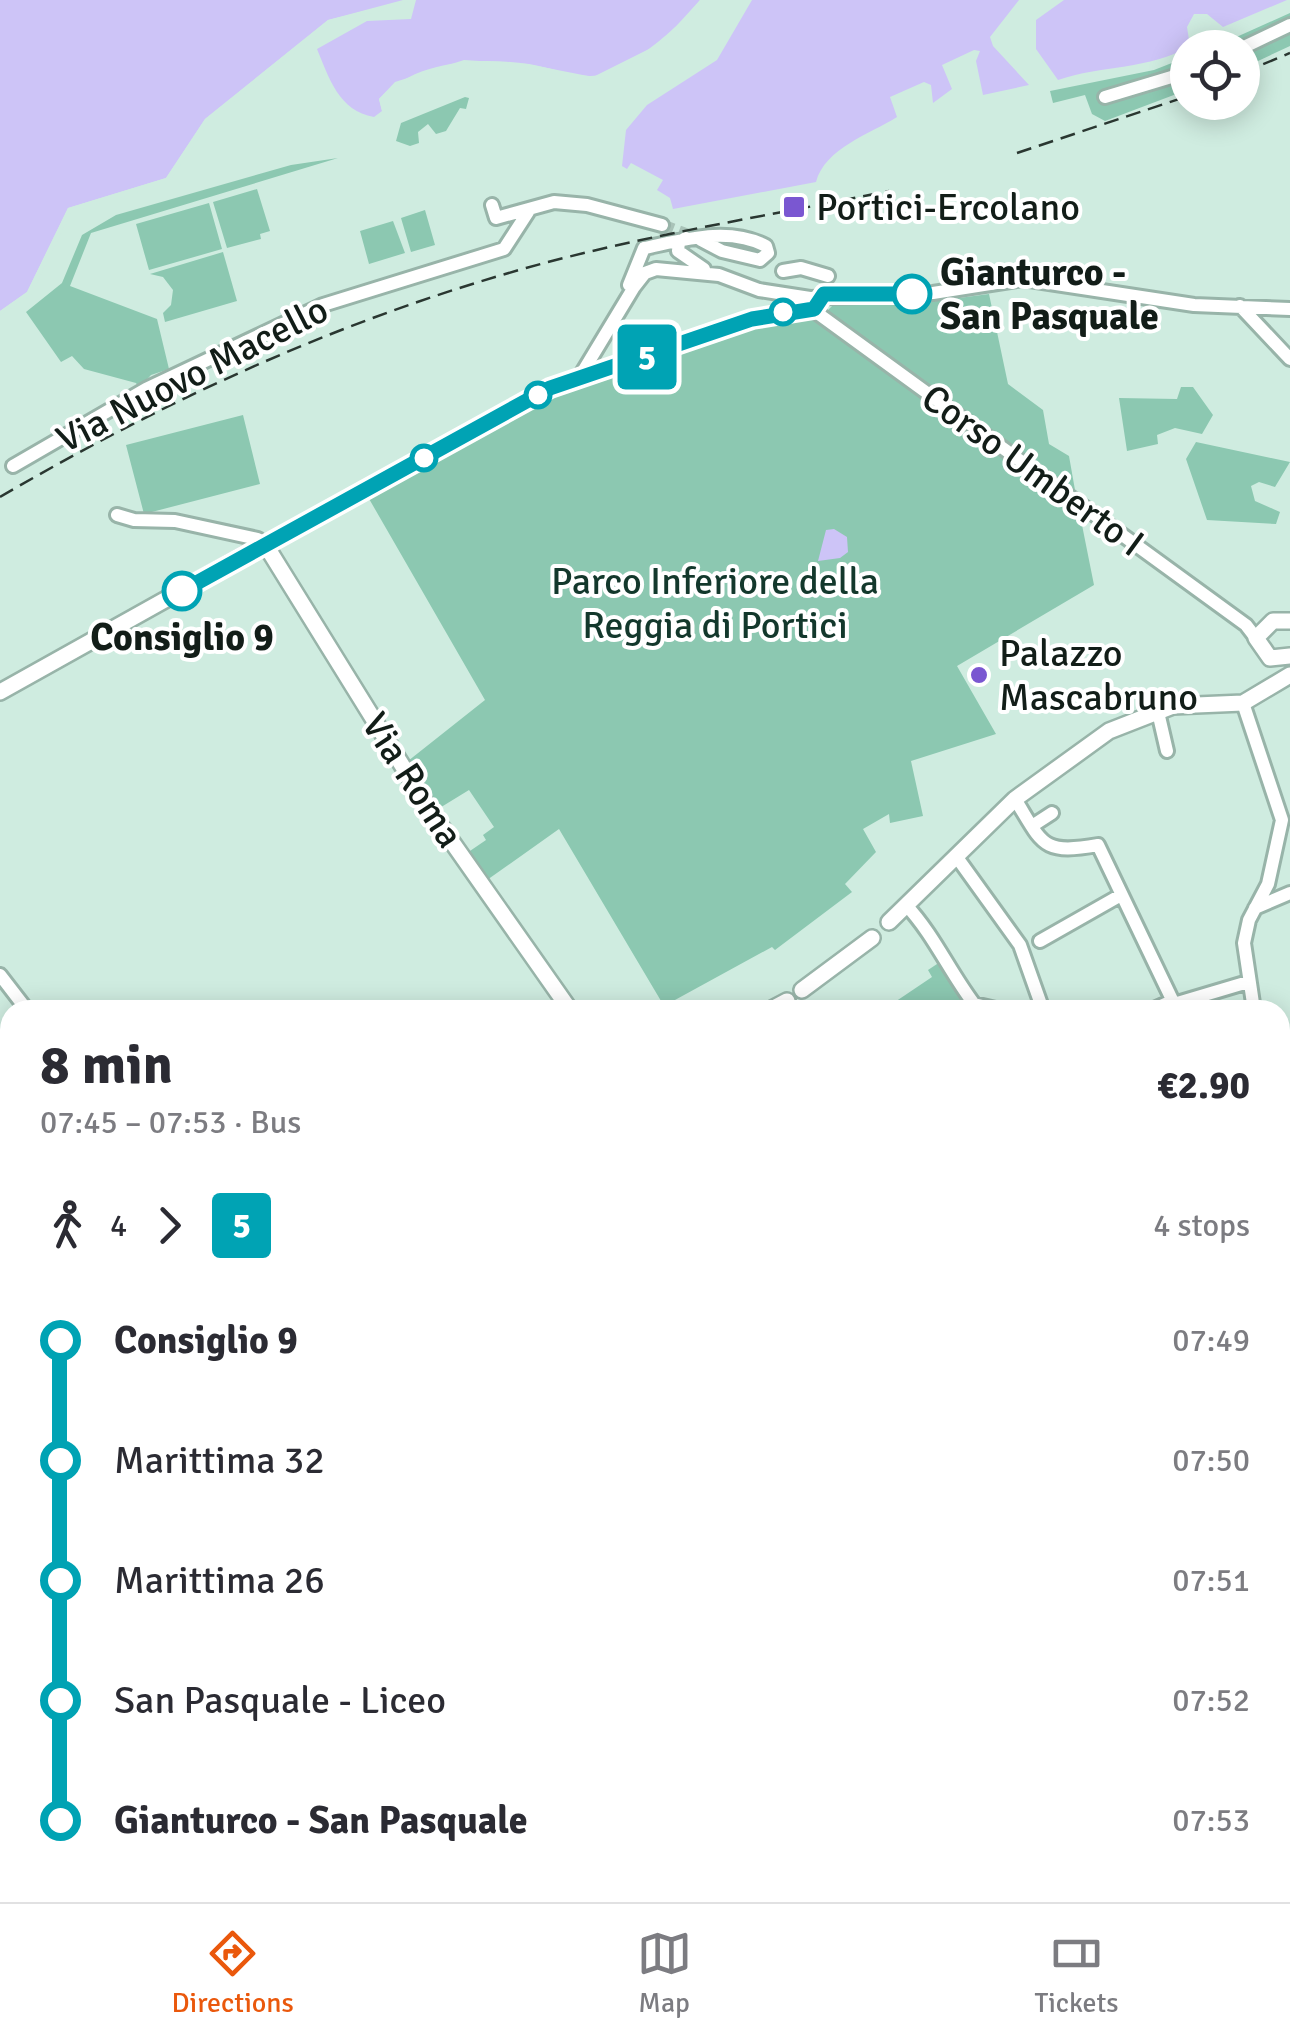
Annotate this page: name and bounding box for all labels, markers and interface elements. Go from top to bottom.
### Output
map controls [1170,30,1260,120]
button: locate [1170,30,1260,120]
place label: Portici-Ercolano [816,184,1080,231]
marker: Portici-Ercolano [781,194,807,220]
place label: Gianturco - San Pasquale [940,249,1159,340]
marker: Gianturco - San Pasquale [893,275,931,313]
street label: Via Nuovo Macello [49,286,336,463]
unlabelled marker [770,299,796,325]
line badge: 5 [614,324,680,390]
text: 5 [638,336,656,379]
street label: Corso Umberto I [913,374,1153,567]
unlabelled marker [525,382,551,408]
unlabelled marker [411,445,437,471]
park label: Parco Inferiore della Reggia di Portici [551,558,879,649]
marker: Consiglio 9 [163,572,201,610]
place label: Consiglio 9 [90,614,274,661]
place label: Palazzo Mascabruno [999,630,1198,721]
marker: Palazzo Mascabruno [968,664,990,686]
street label: Via Roma [352,704,474,857]
text: 8 min [40,1031,173,1099]
text: €2.90 [1157,1062,1250,1109]
text: 07:45 – 07:53 · Bus [40,1103,301,1142]
icon: walk [40,1198,95,1253]
icon: forward [142,1198,197,1253]
text: 5 [232,1204,251,1247]
text: 4 [110,1206,127,1245]
text: 4 stops [1153,1206,1250,1245]
text: Consiglio 9 [114,1317,298,1364]
text: 07:49 [1172,1321,1250,1360]
text: Marittima 32 [114,1437,325,1484]
text: 07:50 [1172,1441,1250,1480]
text: Marittima 26 [114,1557,325,1604]
text: 07:51 [1172,1561,1250,1600]
text: San Pasquale - Liceo [114,1677,446,1724]
text: 07:52 [1172,1681,1250,1720]
text: Gianturco - San Pasquale [114,1797,528,1844]
text: 07:53 [1172,1801,1250,1840]
tab: Directions [171,1926,294,2020]
tab: Map [637,1926,692,2020]
tab: Tickets [1034,1926,1119,2020]

